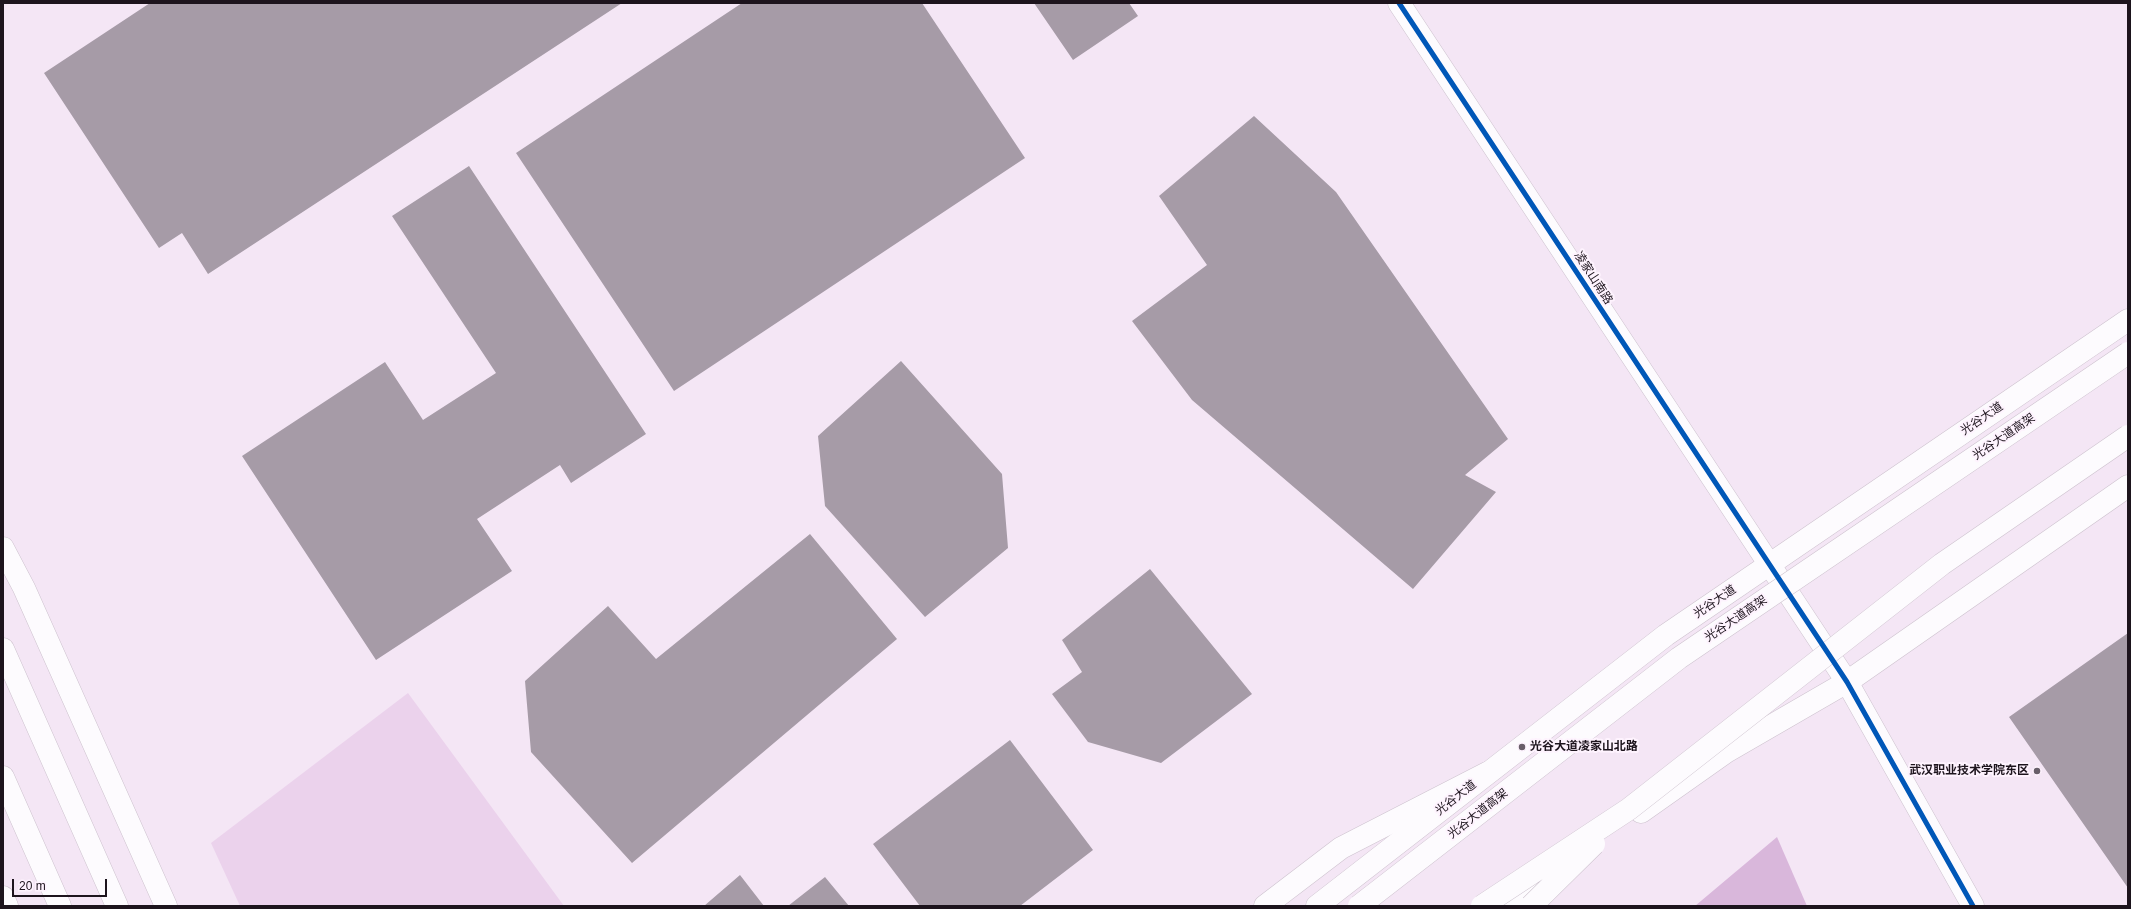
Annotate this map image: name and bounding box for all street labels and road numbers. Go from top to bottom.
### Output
street label: 凌家山南路 [1571,249,1615,307]
street label: 光谷大道 [1958,400,2006,438]
street label: 光谷大道高架 [1970,411,2038,463]
street label: 光谷大道 [1691,583,1739,621]
street label: 光谷大道高架 [1702,593,1770,645]
street label: 光谷大道 [1433,778,1479,818]
street label: 光谷大道高架 [1445,786,1511,842]

